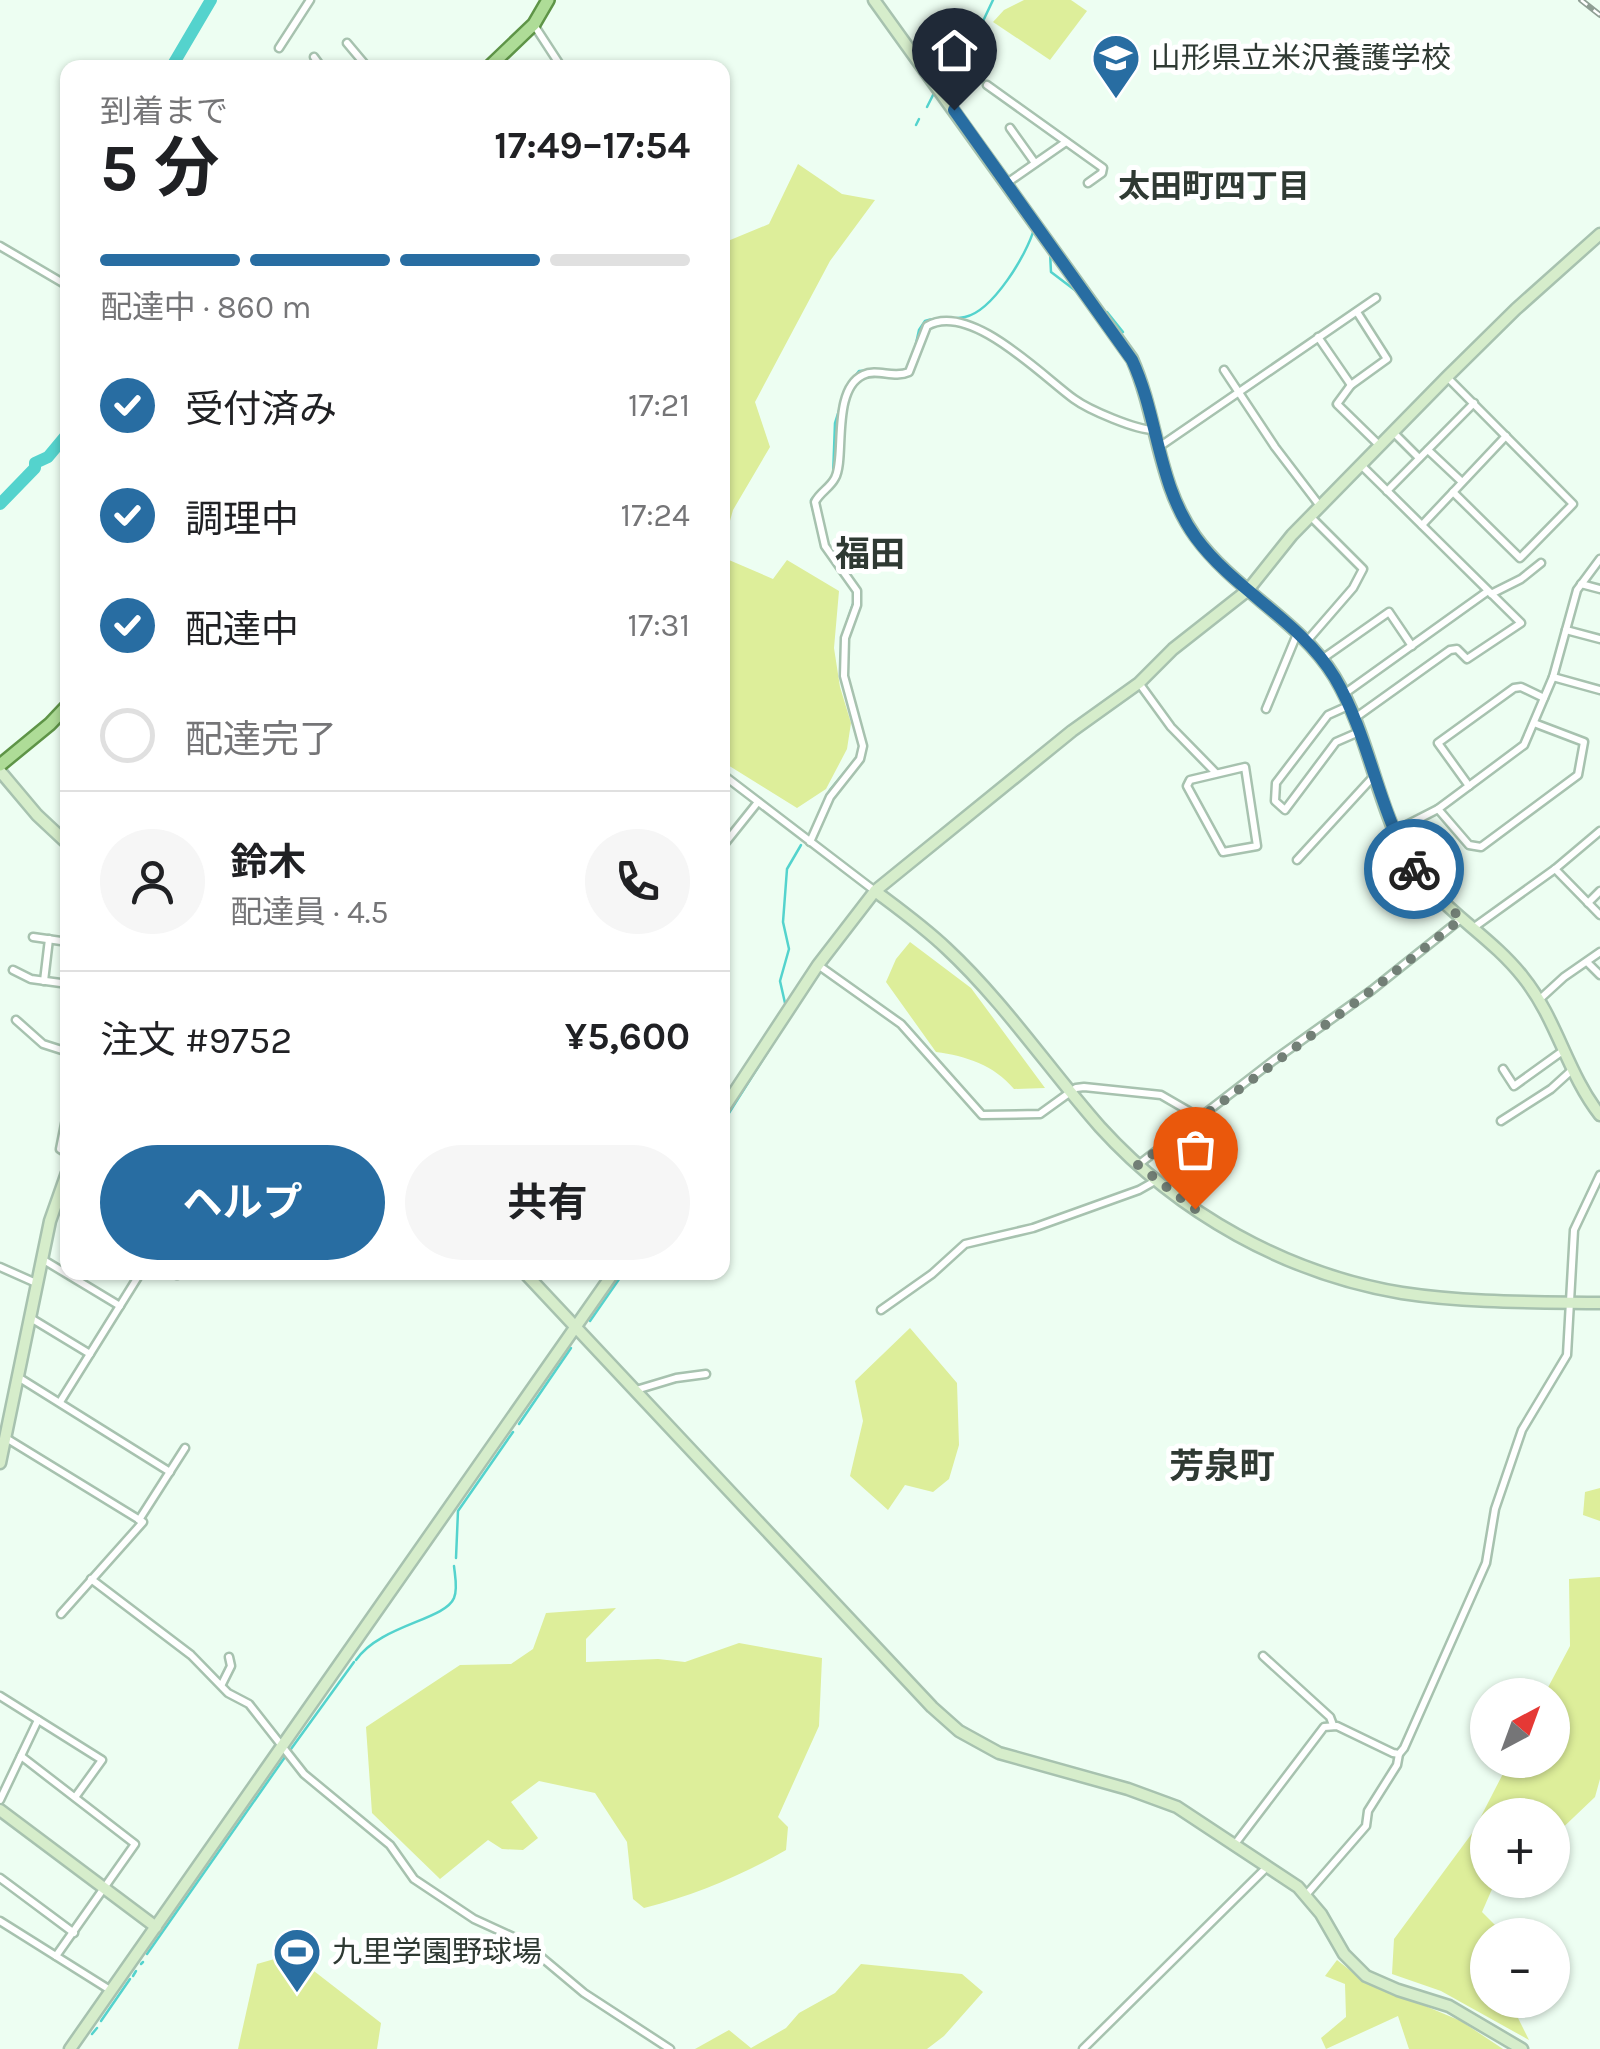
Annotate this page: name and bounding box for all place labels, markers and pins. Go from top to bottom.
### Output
pin [912,8,997,111]
school or university icon: 山形県立米沢養護学校 [1090,32,1142,100]
place label: 山形県立米沢養護学校 [1151,40,1451,76]
pin [1153,1107,1238,1210]
sports icon: 九里学園野球場 [271,1926,323,1994]
place label: 九里学園野球場 [332,1934,542,1970]

